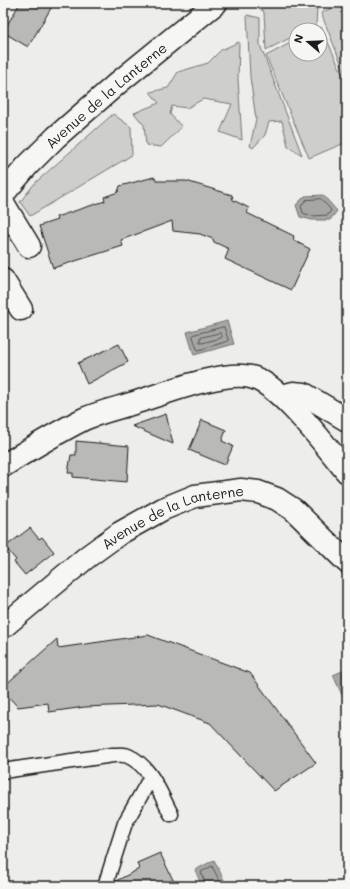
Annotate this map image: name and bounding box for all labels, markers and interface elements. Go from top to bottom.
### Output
north arrow [288,22,328,62]
text: N [290,32,307,45]
street label: Avenue de la Lanterne [41,38,170,152]
street label: Avenue de la Lanterne [97,480,245,553]

